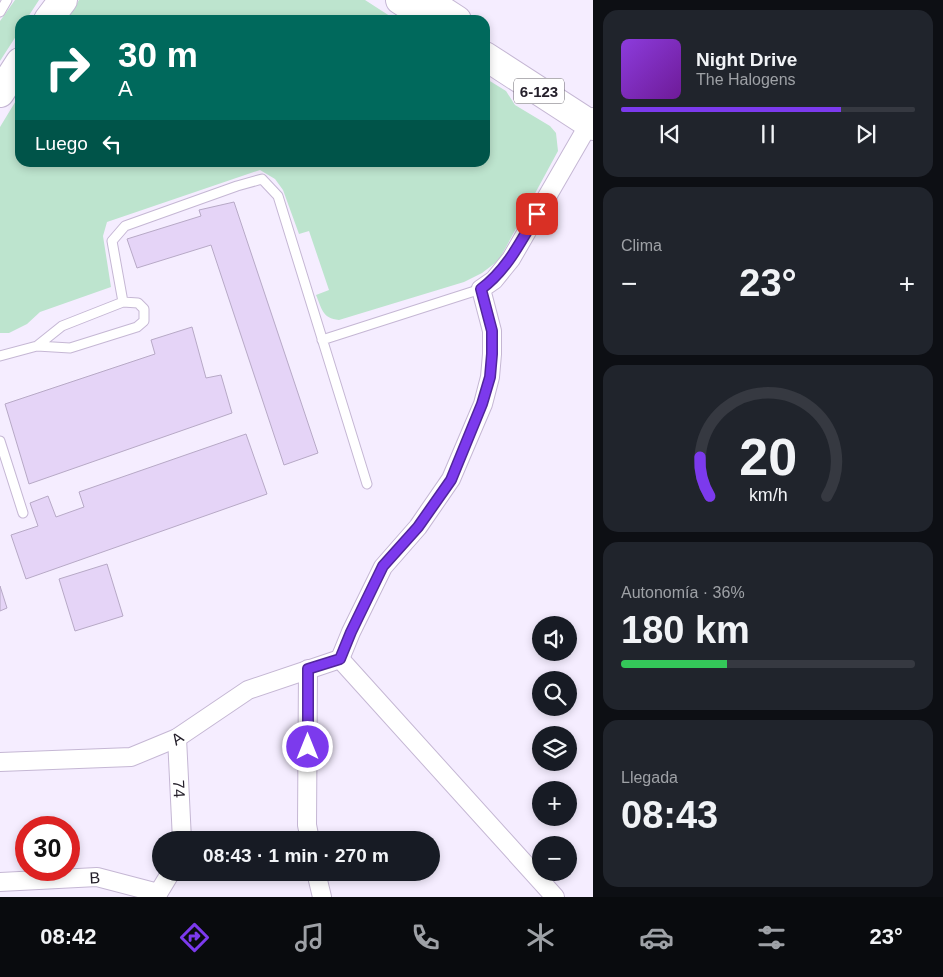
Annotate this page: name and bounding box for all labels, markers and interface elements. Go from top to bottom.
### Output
icon: right [35,35,100,100]
text: 30 m [118,35,198,74]
text: Night Drive [696,49,797,70]
text: The Halogens [696,71,796,88]
text: A [118,76,133,101]
road number: 6-123 [514,78,564,104]
icon: previous [656,120,684,148]
icon: pause [754,120,782,148]
icon: next [852,120,880,148]
icon: left [98,130,126,158]
text: Luego [35,133,88,154]
pin [516,193,558,235]
icon: arrive [523,200,551,228]
text: Clima [621,237,662,254]
text: 23° [739,262,797,304]
text: − [621,268,637,299]
text: + [899,268,915,299]
text: 20 [739,428,797,486]
text: km/h [749,485,787,505]
text: Autonomía · 36% [621,584,745,601]
text: 180 km [621,609,750,651]
map controls [532,616,577,881]
button: sound [532,616,577,661]
button: search [532,671,577,716]
position arrow [281,720,333,772]
button: layers [532,726,577,771]
street label: A [168,728,187,748]
text: Llegada [621,769,678,786]
street label: 74 [171,780,188,798]
button: + [532,781,577,826]
text: 08:43 [621,794,718,836]
speed limit sign: 30 [15,816,80,881]
button: − [532,836,577,881]
text: 08:43 · 1 min · 270 m [203,845,389,866]
street label: B [89,868,101,886]
icon: directions [177,920,212,955]
icon: music [292,920,327,955]
icon: phone [408,920,443,955]
icon: climate [523,920,558,955]
icon: car [639,920,674,955]
icon: filters [754,920,789,955]
text: 08:42 [40,924,96,949]
text: 23° [869,924,903,949]

